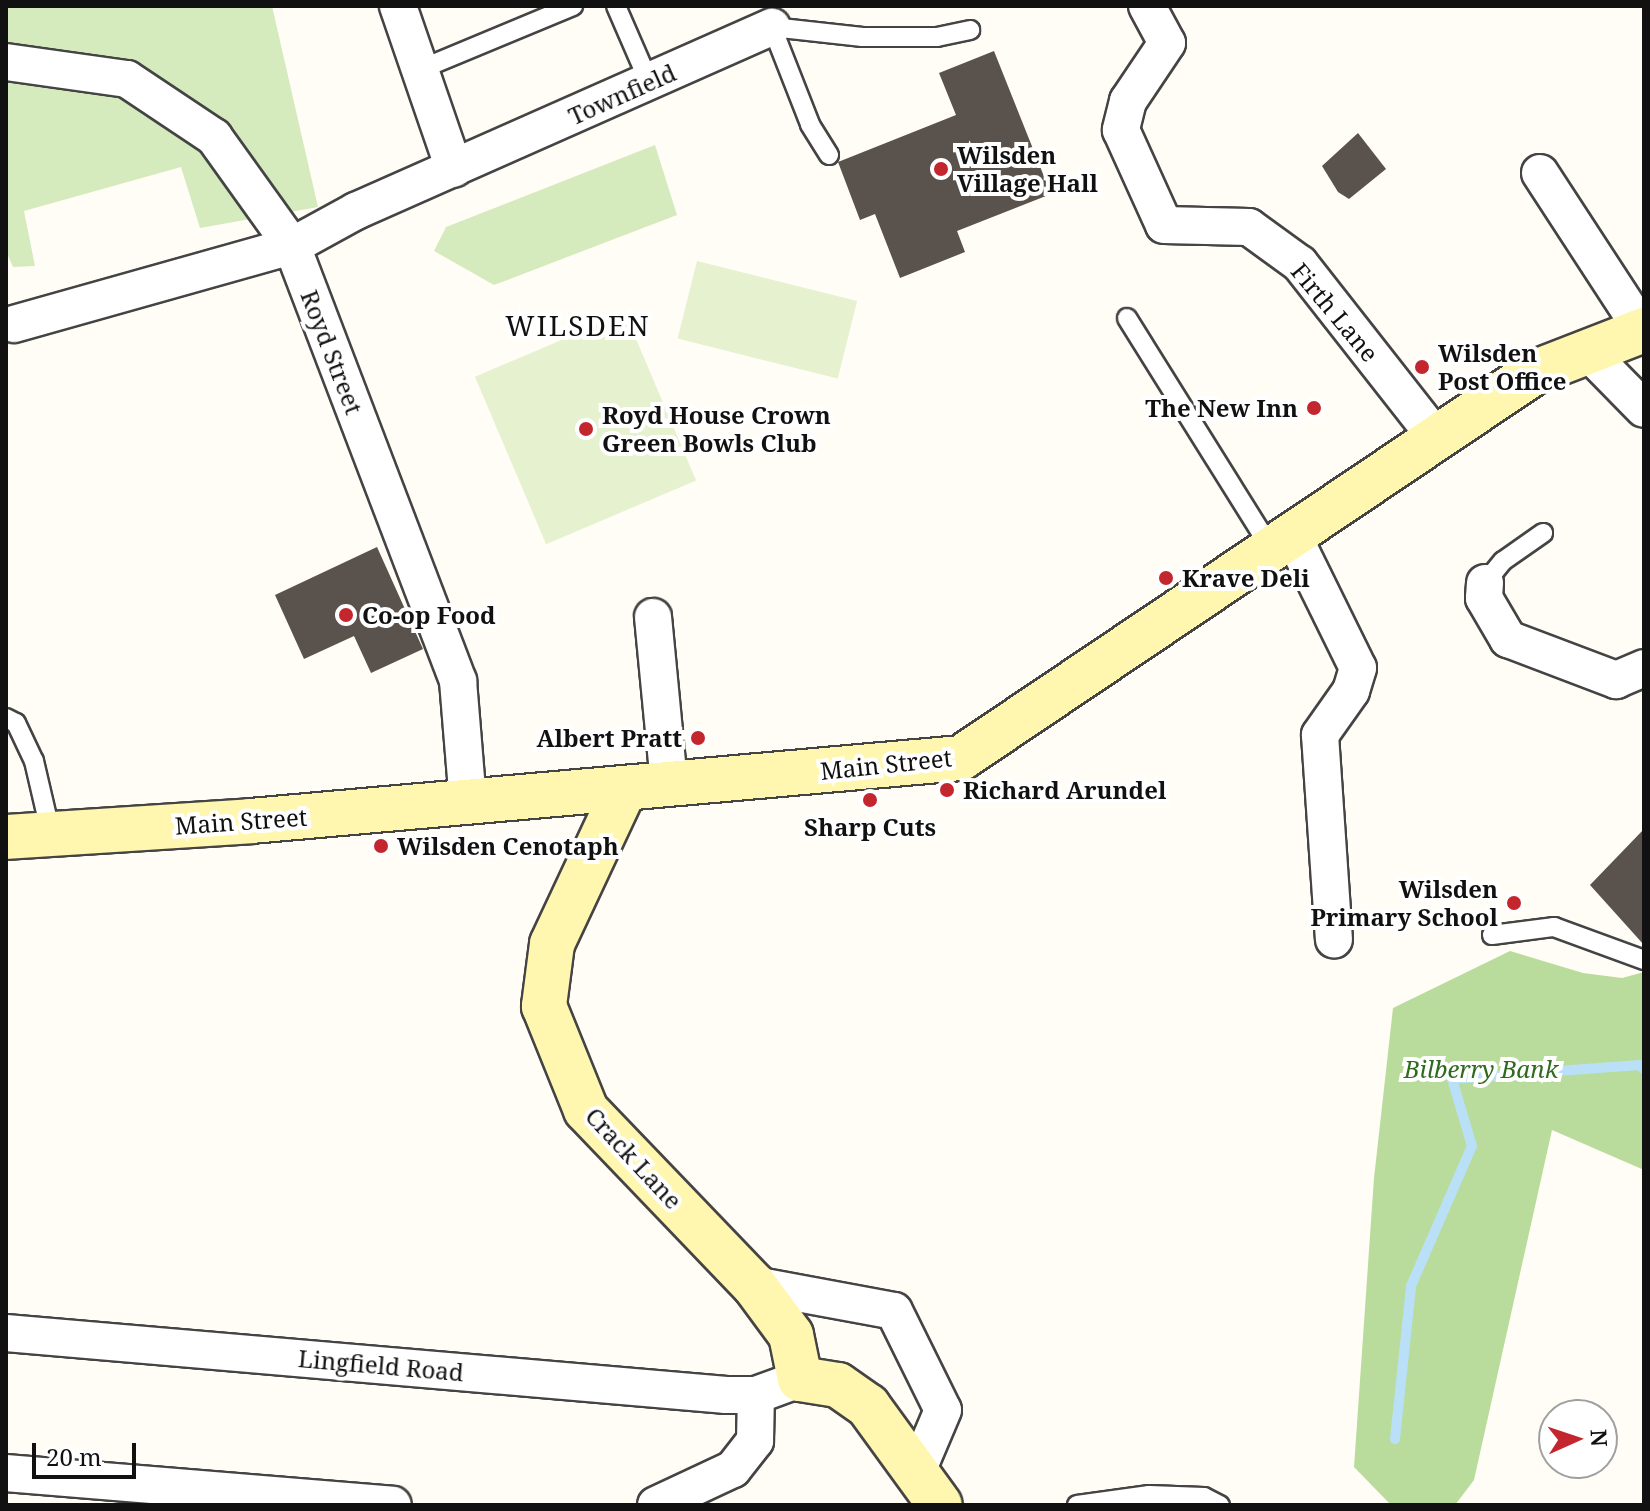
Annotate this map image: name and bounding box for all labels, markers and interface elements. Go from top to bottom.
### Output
street label: Townfield [564,58,680,130]
place label: Wilsden Village Hall [957,141,1098,197]
marker: Wilsden Village Hall [932,160,950,178]
street label: Firth Lane [1285,257,1385,367]
street label: Royd Street [295,286,369,418]
district label: WILSDEN [505,308,651,342]
place label: Wilsden Post Office [1438,339,1567,395]
marker: Wilsden Post Office [1413,358,1431,376]
place label: The New Inn [1145,394,1298,422]
marker: The New Inn [1305,399,1323,417]
place label: Royd House Crown Green Bowls Club [602,401,831,457]
marker: Royd House Crown Green Bowls Club [577,420,595,438]
place label: Krave Deli [1182,564,1310,592]
marker: Krave Deli [1157,569,1175,587]
place label: Co-op Food [362,601,496,629]
marker: Co-op Food [337,606,355,624]
place label: Albert Pratt [536,724,682,752]
marker: Albert Pratt [689,729,707,747]
street label: Main Street [819,743,953,785]
place label: Richard Arundel [963,776,1166,804]
marker: Richard Arundel [938,781,956,799]
marker: Sharp Cuts [861,791,879,809]
street label: Main Street [174,802,308,840]
place label: Sharp Cuts [804,813,936,841]
place label: Wilsden Cenotaph [397,832,619,860]
marker: Wilsden Cenotaph [372,837,390,855]
place label: Wilsden Primary School [1310,875,1498,931]
marker: Wilsden Primary School [1505,894,1523,912]
park label: Bilberry Bank [1404,1055,1558,1083]
street label: Crack Lane [580,1101,688,1215]
street label: Lingfield Road [297,1343,465,1387]
north arrow [1538,1399,1618,1479]
scale bar [36,1427,140,1477]
text: N [1585,1428,1615,1447]
text: 20 m [46,1440,102,1473]

